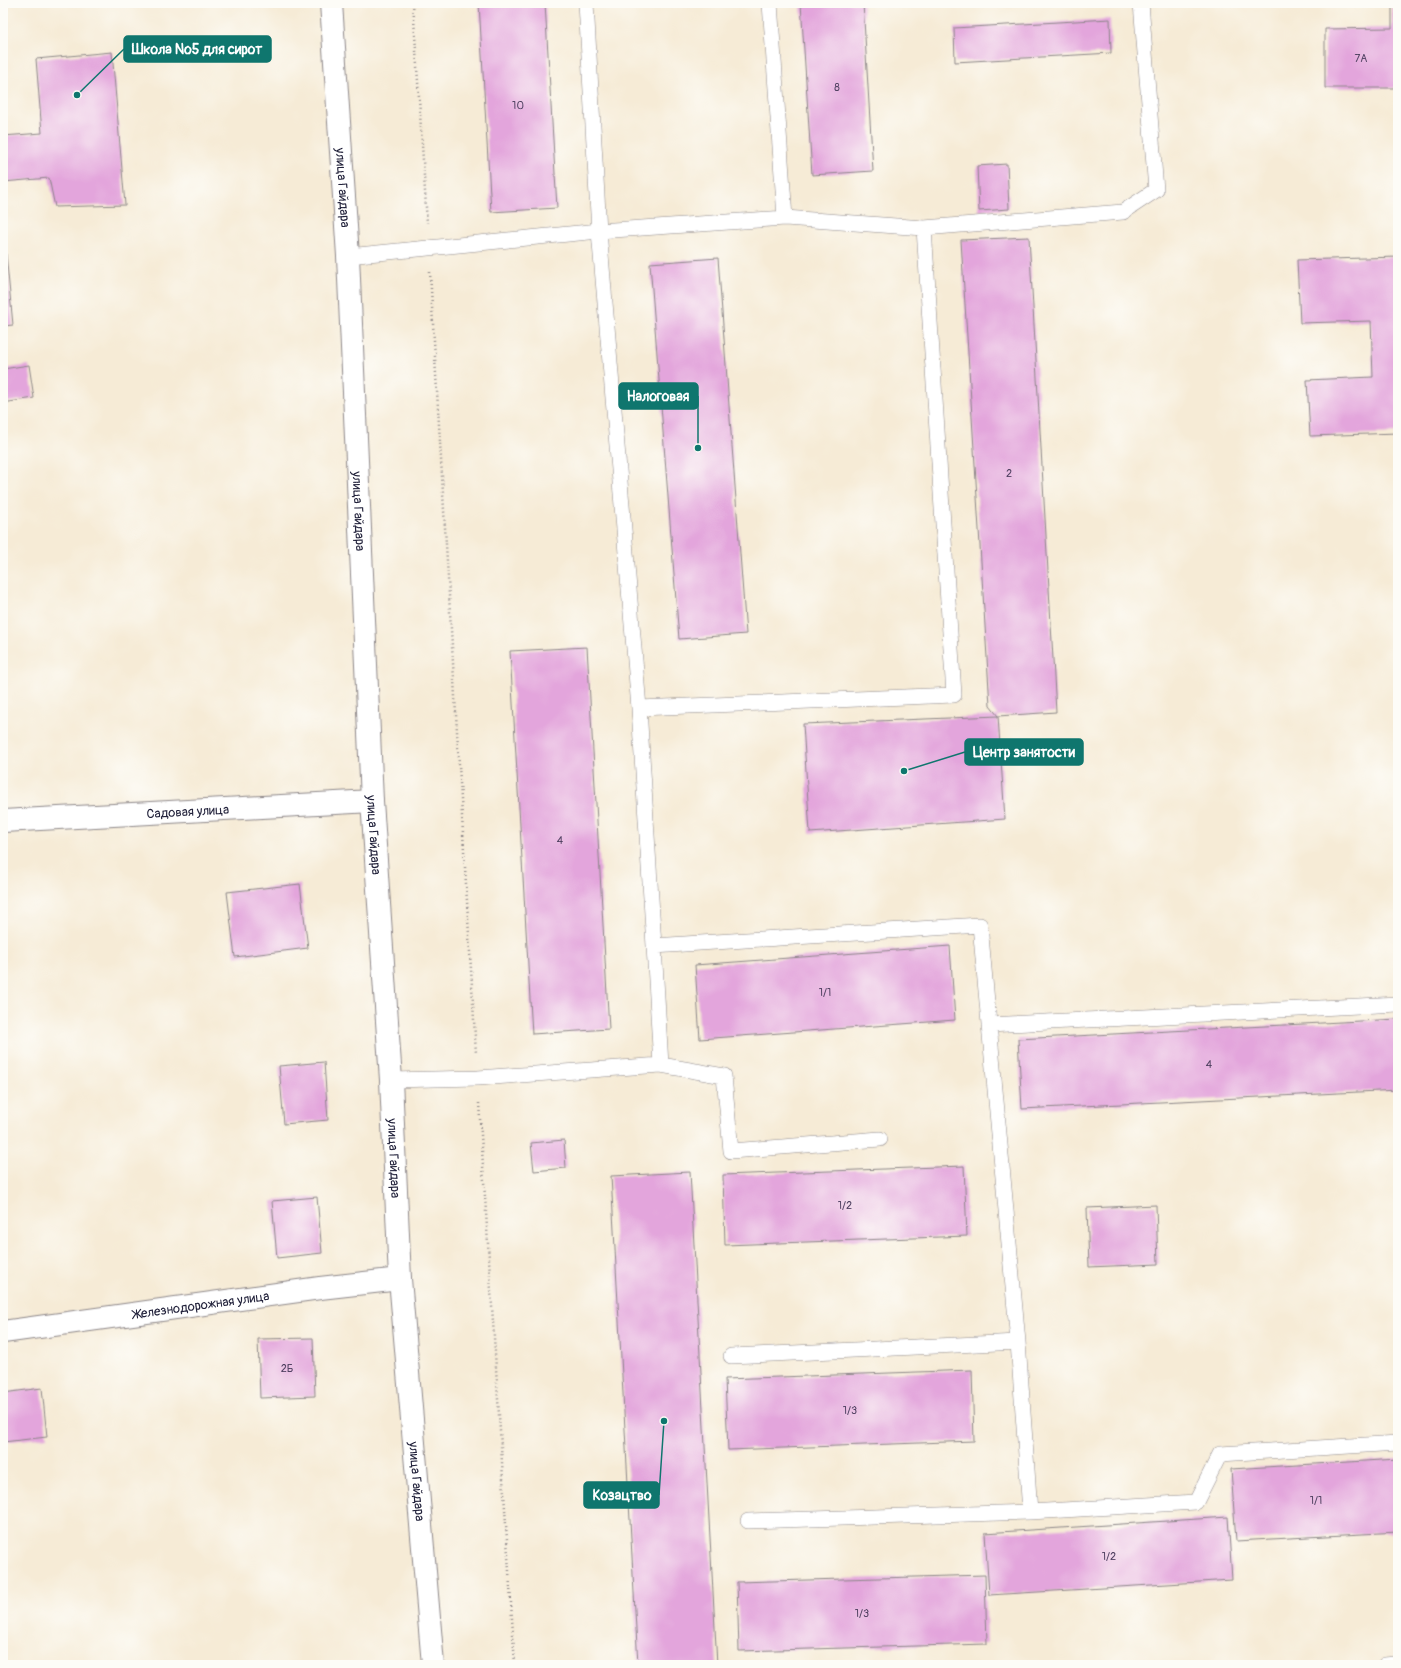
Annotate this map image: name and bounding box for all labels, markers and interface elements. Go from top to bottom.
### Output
callout: Школа №5 для сирот [124,36,271,62]
text: Школа №5 для сирот [131,41,263,58]
house number: 7А [1355,52,1367,65]
house number: 8 [834,81,840,94]
house number: 10 [512,99,524,112]
street label: улица Гайдара [332,146,353,228]
callout: Налоговая [619,383,698,409]
text: Налоговая [627,388,690,405]
house number: 2 [1006,467,1012,480]
street label: улица Гайдара [348,470,368,551]
callout: Центр занятости [965,739,1083,765]
text: Центр занятости [973,744,1076,761]
street label: улица Гайдара [363,794,384,875]
street label: Садовая улица [146,802,229,822]
house number: 4 [557,834,564,847]
house number: 1/1 [819,986,831,999]
house number: 4 [1206,1058,1213,1071]
street label: улица Гайдара [384,1117,403,1198]
house number: 1/2 [838,1199,852,1212]
street label: Железнодорожная улица [130,1288,270,1323]
house number: 2Б [281,1362,293,1375]
house number: 1/3 [843,1404,857,1417]
street label: улица Гайдара [405,1440,428,1522]
callout: Козацтво [584,1482,659,1508]
text: Козацтво [592,1487,652,1504]
house number: 1/1 [1310,1494,1322,1507]
house number: 1/2 [1102,1550,1116,1563]
house number: 1/3 [855,1607,869,1620]

